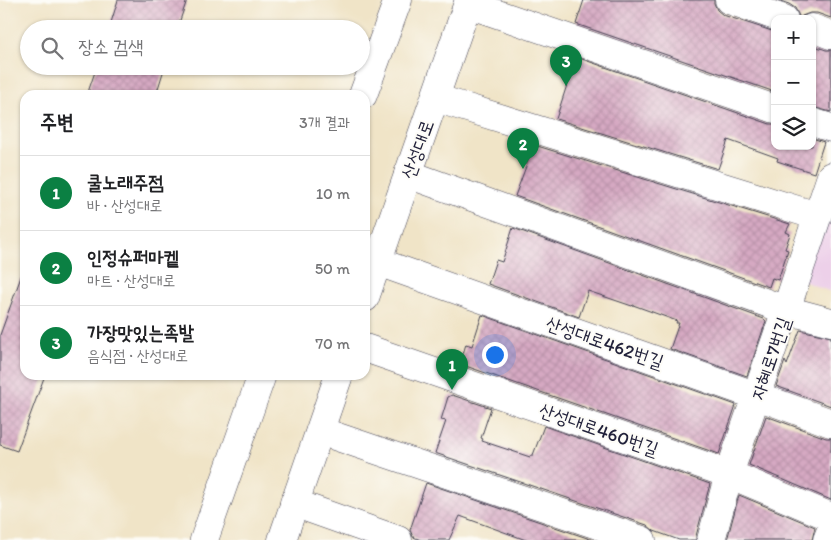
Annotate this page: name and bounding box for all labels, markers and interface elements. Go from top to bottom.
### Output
map controls [771,15,816,150]
button: + [771,15,816,60]
search box [20,20,370,75]
icon: search [38,34,66,62]
text: 장소 검색 [78,35,143,58]
pin: 3 [550,45,582,86]
button: − [771,60,816,105]
button: layers [771,105,816,150]
text: 주변 [40,109,74,134]
text: 3개 결과 [299,113,350,132]
street label: 산성대로 [396,117,439,182]
pin: 2 [507,128,539,169]
text: 쿨노래주점 [87,171,163,194]
text: 1 [52,184,60,203]
text: 10 m [316,184,350,203]
text: 바 · 산성대로 [87,196,162,215]
text: 인정슈퍼마켙 [87,246,179,269]
text: 2 [52,259,60,278]
text: 50 m [315,259,350,278]
text: 마트 · 산성대로 [87,271,175,290]
street label: 산성대로462번길 [543,312,667,373]
street label: 자혜로7번길 [746,314,795,403]
text: 가장맛있는족발 [87,321,194,344]
text: 3 [52,334,60,353]
text: 70 m [315,334,350,353]
your location [482,342,508,368]
text: 음식점 · 산성대로 [87,346,188,365]
pin: 1 [436,349,468,390]
street label: 산성대로460번길 [536,398,662,461]

